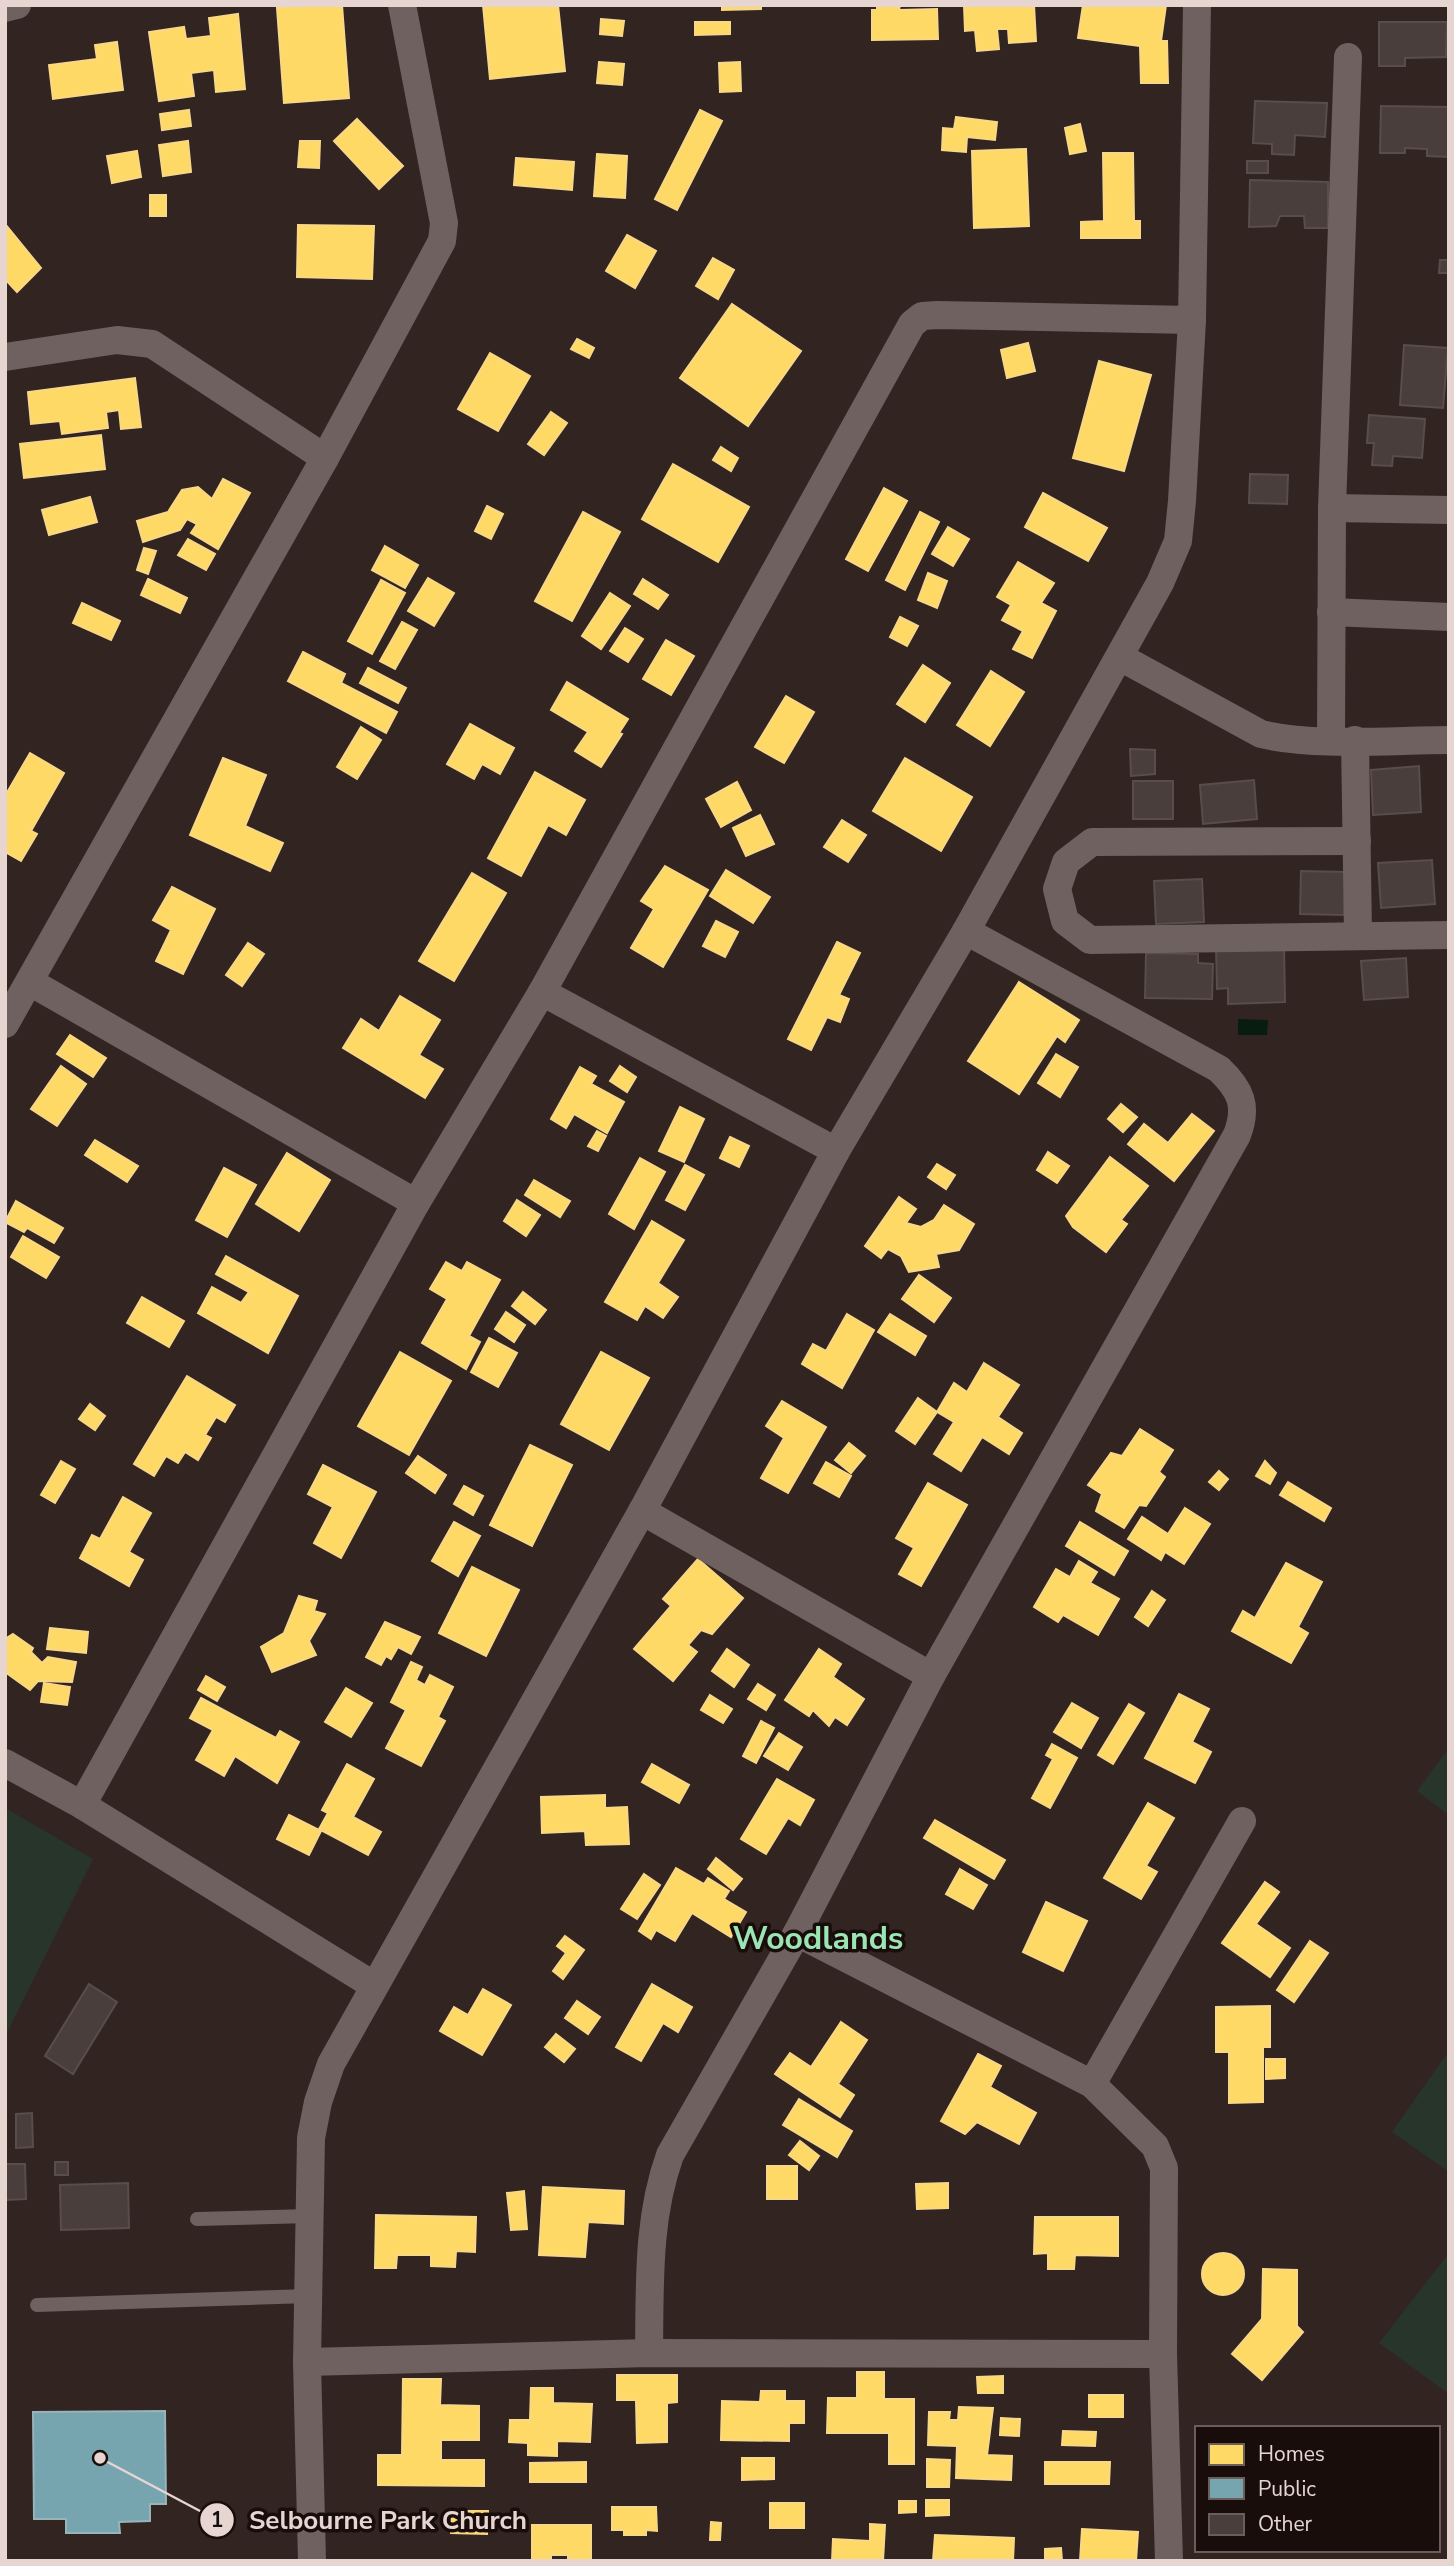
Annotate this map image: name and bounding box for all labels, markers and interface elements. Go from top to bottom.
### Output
district label: Woodlands [733,1917,903,1960]
legend [1195,2426,1440,2552]
text: Homes [1258,2440,1325,2468]
text: Public [1258,2475,1316,2503]
callout: Selbourne Park Church [200,2496,541,2543]
text: Selbourne Park Church [249,2503,527,2538]
text: 1 [211,2506,223,2534]
text: Other [1258,2510,1313,2538]

